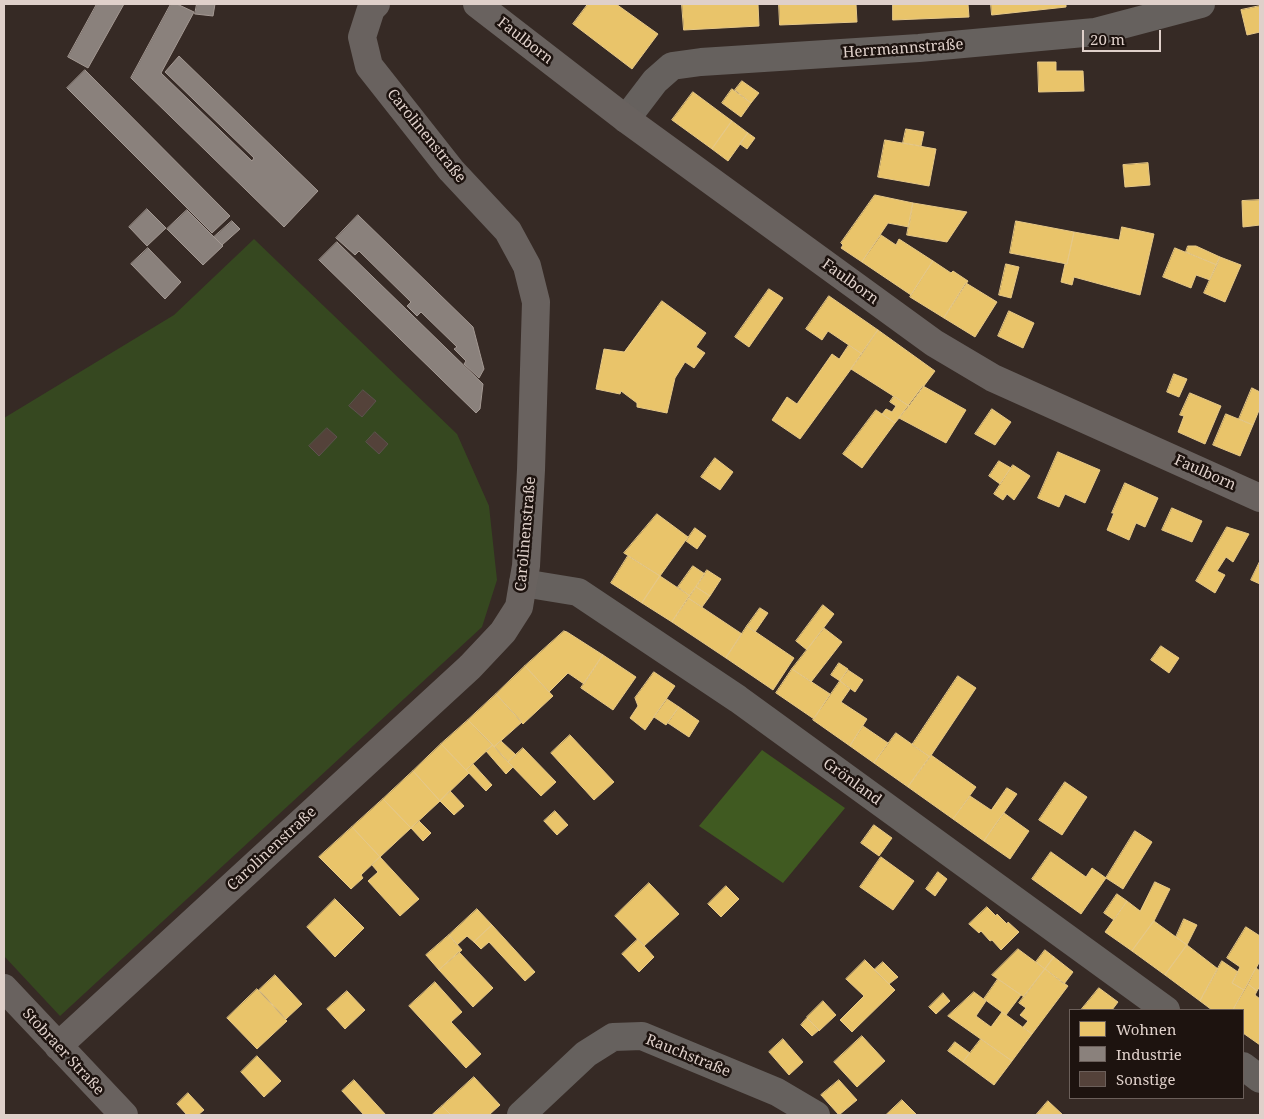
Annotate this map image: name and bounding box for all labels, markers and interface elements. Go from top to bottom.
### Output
street label: Faulborn [494,14,556,68]
scale bar [1084,20,1163,52]
text: 20 m [1090,29,1125,49]
street label: Herrmannstraße [842,36,964,62]
street label: Carolinenstraße [383,86,469,186]
street label: Faulborn [818,255,882,309]
street label: Faulborn [1171,451,1239,495]
street label: Carolinenstraße [512,476,540,592]
street label: Grönland [819,755,885,809]
street label: Carolinenstraße [224,803,320,895]
street label: Stobraer Straße [18,1005,108,1099]
legend [1069,1009,1244,1099]
text: Wohnen [1116,1019,1176,1039]
street label: Rauchstraße [643,1031,733,1081]
text: Industrie [1116,1044,1182,1064]
text: Sonstige [1116,1069,1175,1089]

